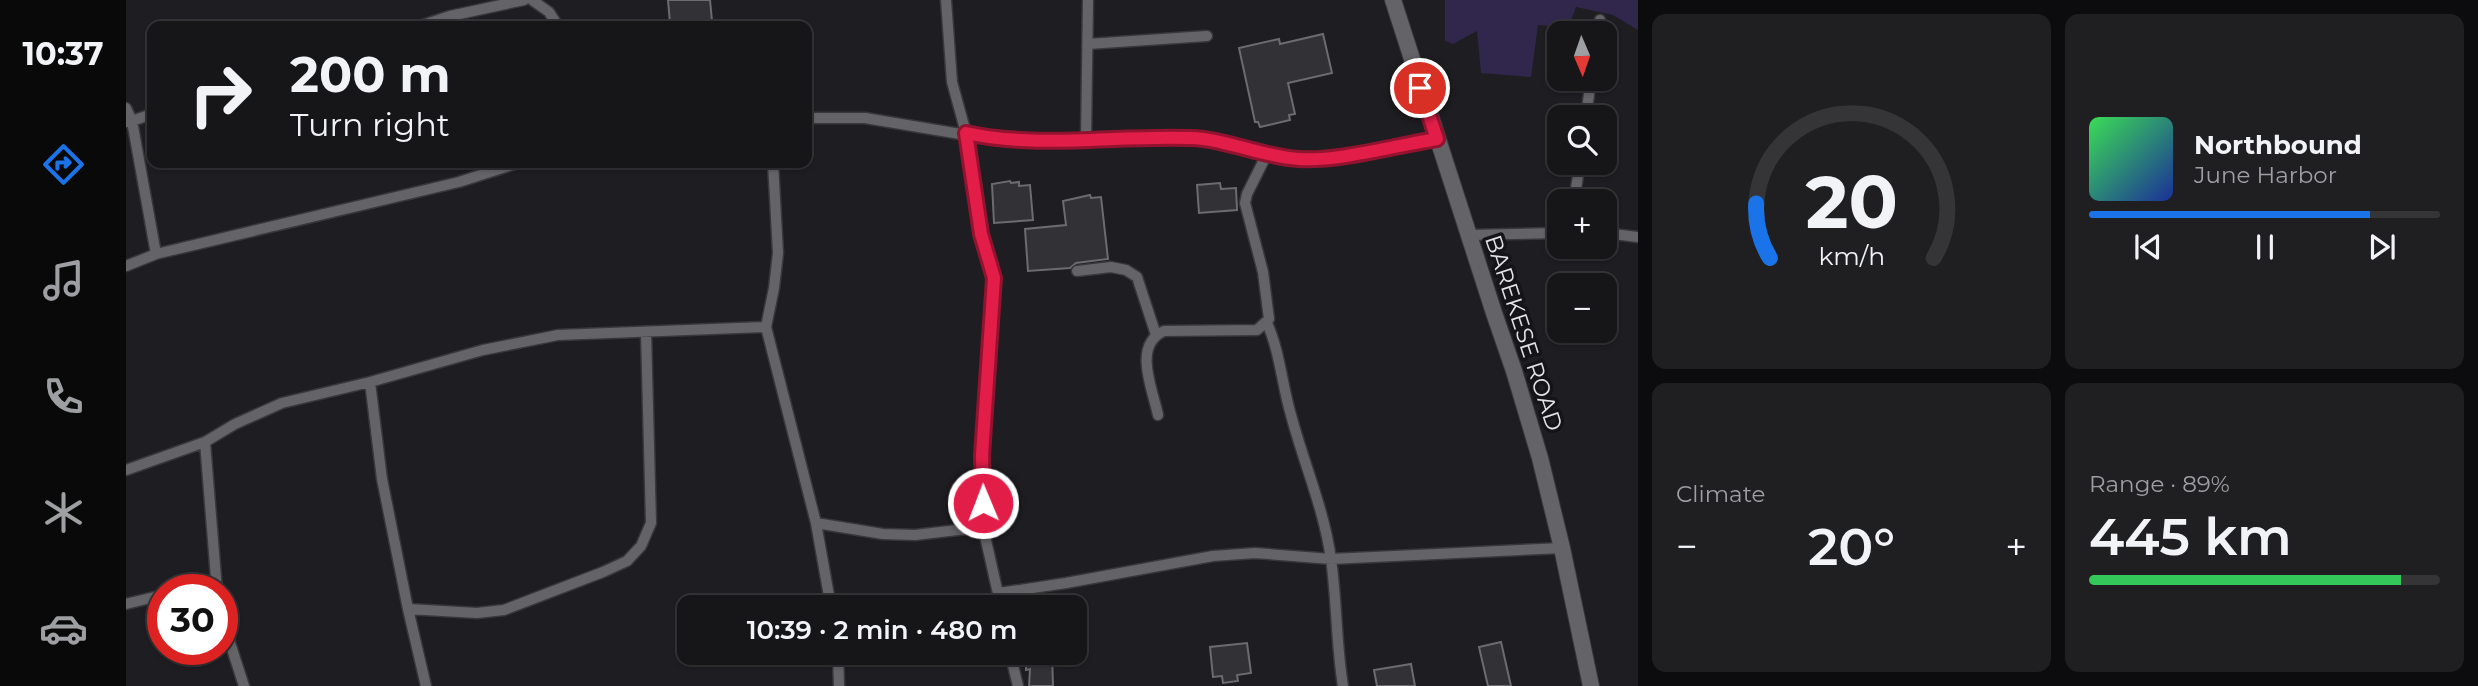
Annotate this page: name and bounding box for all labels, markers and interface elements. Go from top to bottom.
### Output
north arrow [1547,21,1617,91]
map controls [1547,21,1617,343]
text: 10:37 [22,34,104,73]
text: 200 m [290,45,451,104]
icon: right [175,49,266,140]
pin [1390,58,1450,118]
icon: arrive [1401,69,1439,107]
text: Turn right [290,105,450,144]
button: search [1547,105,1617,175]
text: Northbound [2194,129,2362,161]
icon: directions [39,140,88,189]
text: 20 [1805,158,1898,246]
text: June Harbor [2194,161,2337,189]
button: + [1547,189,1617,259]
icon: previous [2129,228,2167,266]
icon: pause [2246,228,2284,266]
icon: next [2363,228,2401,266]
street label: BAREKESE ROAD [1479,232,1569,434]
text: km/h [1818,241,1885,271]
icon: music [39,256,88,305]
button: − [1547,273,1617,343]
icon: phone [39,372,88,421]
position arrow [946,466,1020,540]
text: Range · 89% [2089,470,2230,498]
text: Climate [1676,480,1765,508]
icon: climate [39,488,88,537]
text: 445 km [2089,505,2292,568]
text: 20° [1808,515,1895,578]
text: − [1676,523,1698,570]
text: + [2005,523,2027,570]
speed limit sign: 30 [147,574,238,665]
icon: car [39,604,88,653]
text: 10:39 · 2 min · 480 m [747,614,1017,646]

